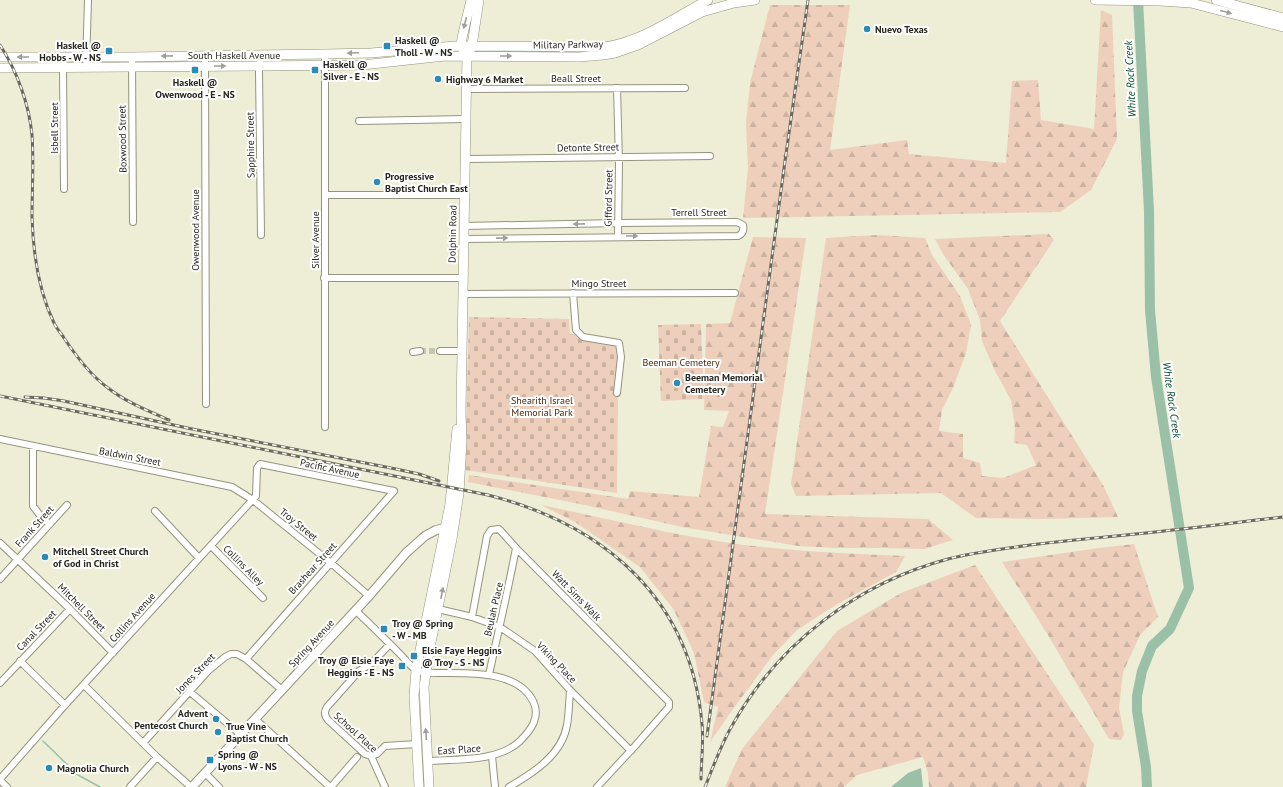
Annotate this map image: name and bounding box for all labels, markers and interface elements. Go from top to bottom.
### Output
one-way arrow [1220,9,1232,15]
one-way arrow [462,17,468,29]
place label: Nuevo Texas [875,23,928,36]
marker: Nuevo Texas [862,24,872,34]
place label: Haskell @ Tholl - W - NS [395,34,452,59]
street label: Military Parkway [533,37,604,52]
place label: Haskell @ Hobbs - W - NS [39,39,101,64]
water label: White Rock Creek [1121,39,1139,118]
marker: Haskell @ Tholl - W - NS [382,41,392,51]
marker: Haskell @ Hobbs - W - NS [104,46,114,56]
street label: South Haskell Avenue [188,49,280,62]
one-way arrow [346,50,359,56]
one-way arrow [160,53,173,59]
one-way arrow [500,53,513,59]
one-way arrow [16,54,29,60]
place label: Haskell @ Silver - E - NS [323,58,379,83]
one-way arrow [214,63,227,69]
marker: Haskell @ Owenwood - E - NS [190,65,200,75]
marker: Haskell @ Silver - E - NS [310,65,320,75]
street label: Beall Street [551,72,602,85]
place label: Highway 6 Market [446,73,524,86]
marker: Highway 6 Market [433,74,443,84]
place label: Haskell @ Owenwood - E - NS [155,76,235,101]
street label: Isbell Street [48,102,61,154]
street label: Boxwood Street [115,104,130,173]
street label: Sapphire Street [243,111,258,178]
street label: Detonte Street [557,140,620,155]
street label: Gifford Street [601,169,616,227]
place label: Progressive Baptist Church East [385,170,468,195]
marker: Progressive Baptist Church East [372,177,382,187]
street label: Owenwood Avenue [189,189,202,271]
street label: Dolphin Road [445,205,460,263]
street label: Terrell Street [671,206,727,219]
street label: Silver Avenue [309,211,322,269]
one-way arrow [572,221,585,227]
one-way arrow [626,233,639,239]
one-way arrow [496,235,508,242]
street label: Mingo Street [572,277,627,290]
park label: Beeman Cemetery [642,356,720,369]
water label: White Rock Creek [1160,361,1184,440]
place label: Beeman Memorial Cemetery [685,371,763,396]
marker: Beeman Memorial Cemetery [672,378,682,388]
park label: Shearith Israel Memorial Park [511,394,573,419]
street label: Baldwin Street [98,444,163,469]
street label: Pacific Avenue [299,456,361,481]
street label: Frank Street [12,502,57,550]
street label: Troy Street [277,505,321,544]
street label: Brashear Street [286,539,340,597]
street label: Collins Alley [220,542,267,589]
place label: Mitchell Street Church of God in Christ [53,545,148,570]
marker: Mitchell Street Church of God in Christ [40,552,50,562]
street label: Watt Sims Walk [549,567,604,624]
street label: Mitchell Street [55,580,109,635]
street label: Beulah Place [481,581,506,637]
one-way arrow [439,586,445,599]
street label: Collins Avenue [107,590,158,645]
street label: Canal Street [14,607,60,654]
street label: Spring Avenue [286,617,337,670]
place label: Troy @ Spring - W - MB [392,617,453,642]
marker: Troy @ Spring - W - MB [379,624,389,634]
street label: Viking Place [533,638,579,686]
place label: Elsie Faye Heggins @ Troy - S - NS [422,644,502,669]
street label: Jones Street [172,650,218,697]
marker: Elsie Faye Heggins @ Troy - S - NS [409,651,419,661]
place label: Troy @ Elsie Faye Heggins - E - NS [318,654,394,679]
marker: Troy @ Elsie Faye Heggins - E - NS [397,661,407,671]
place label: Advent Pentecost Church [134,707,208,732]
street label: School Place [331,709,380,755]
marker: Advent Pentecost Church [211,714,221,724]
place label: True Vine Baptist Church [226,720,288,745]
marker: True Vine Baptist Church [213,727,223,737]
one-way arrow [423,728,430,740]
street label: East Place [437,742,481,757]
place label: Spring @ Lyons - W - NS [218,748,277,773]
marker: Spring @ Lyons - W - NS [205,755,215,765]
place label: Magnolia Church [57,762,129,775]
marker: Magnolia Church [44,763,54,773]

